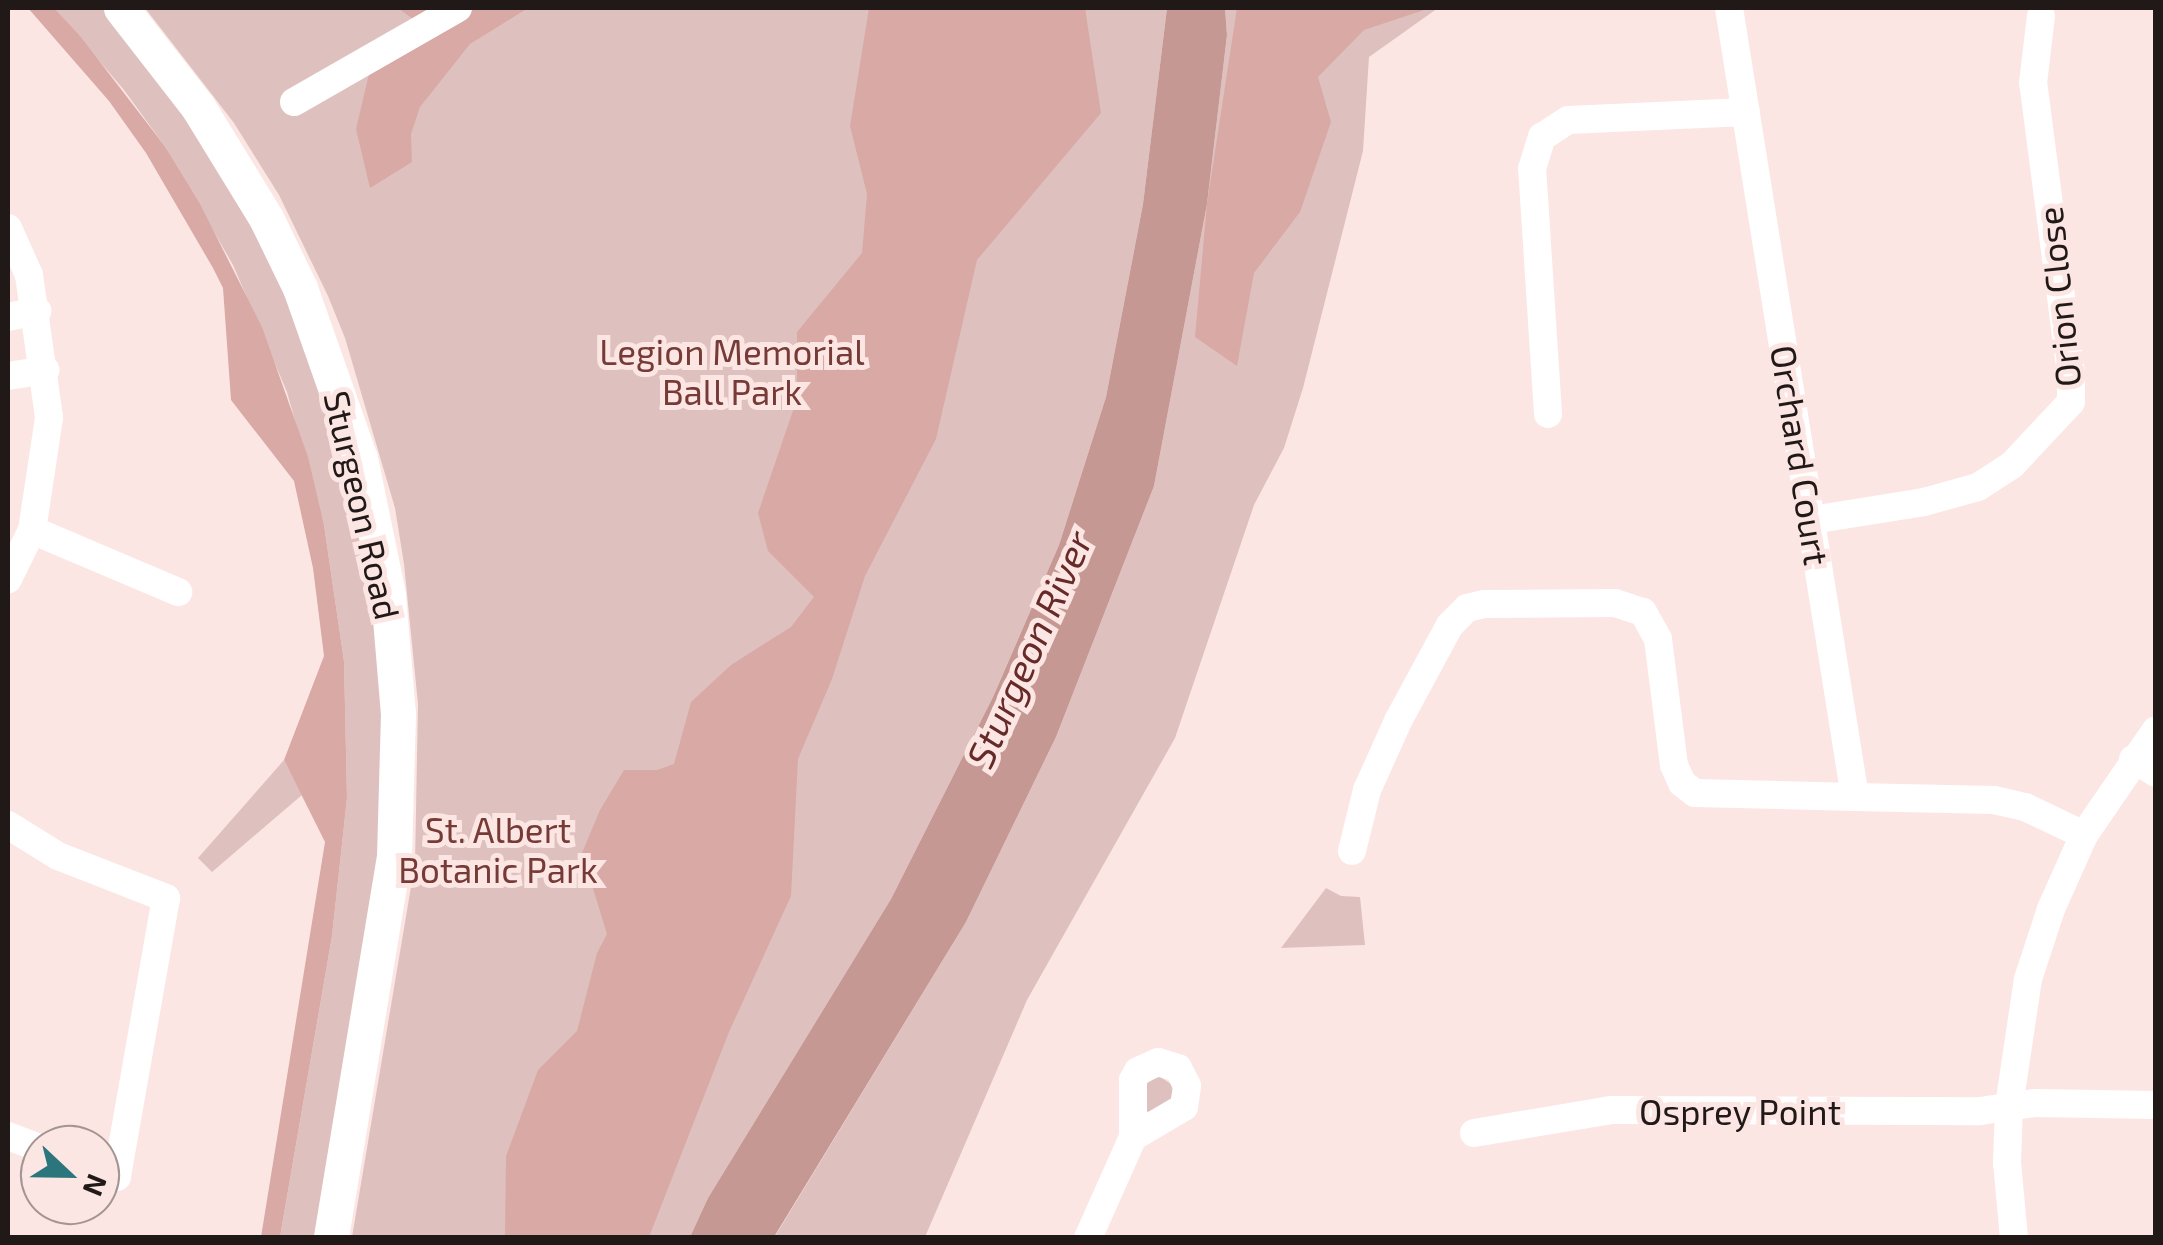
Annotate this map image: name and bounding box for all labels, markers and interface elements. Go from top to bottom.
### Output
street label: Orion Close [2028,205,2088,389]
park label: Legion Memorial Ball Park [599,330,865,412]
street label: Orchard Court [1763,342,1839,568]
street label: Sturgeon Road [316,387,410,623]
water label: Sturgeon River [956,524,1102,774]
park label: St. Albert Botanic Park [398,808,598,890]
street label: Osprey Point [1639,1090,1841,1132]
north arrow [20,1125,120,1225]
text: N [76,1170,116,1201]

